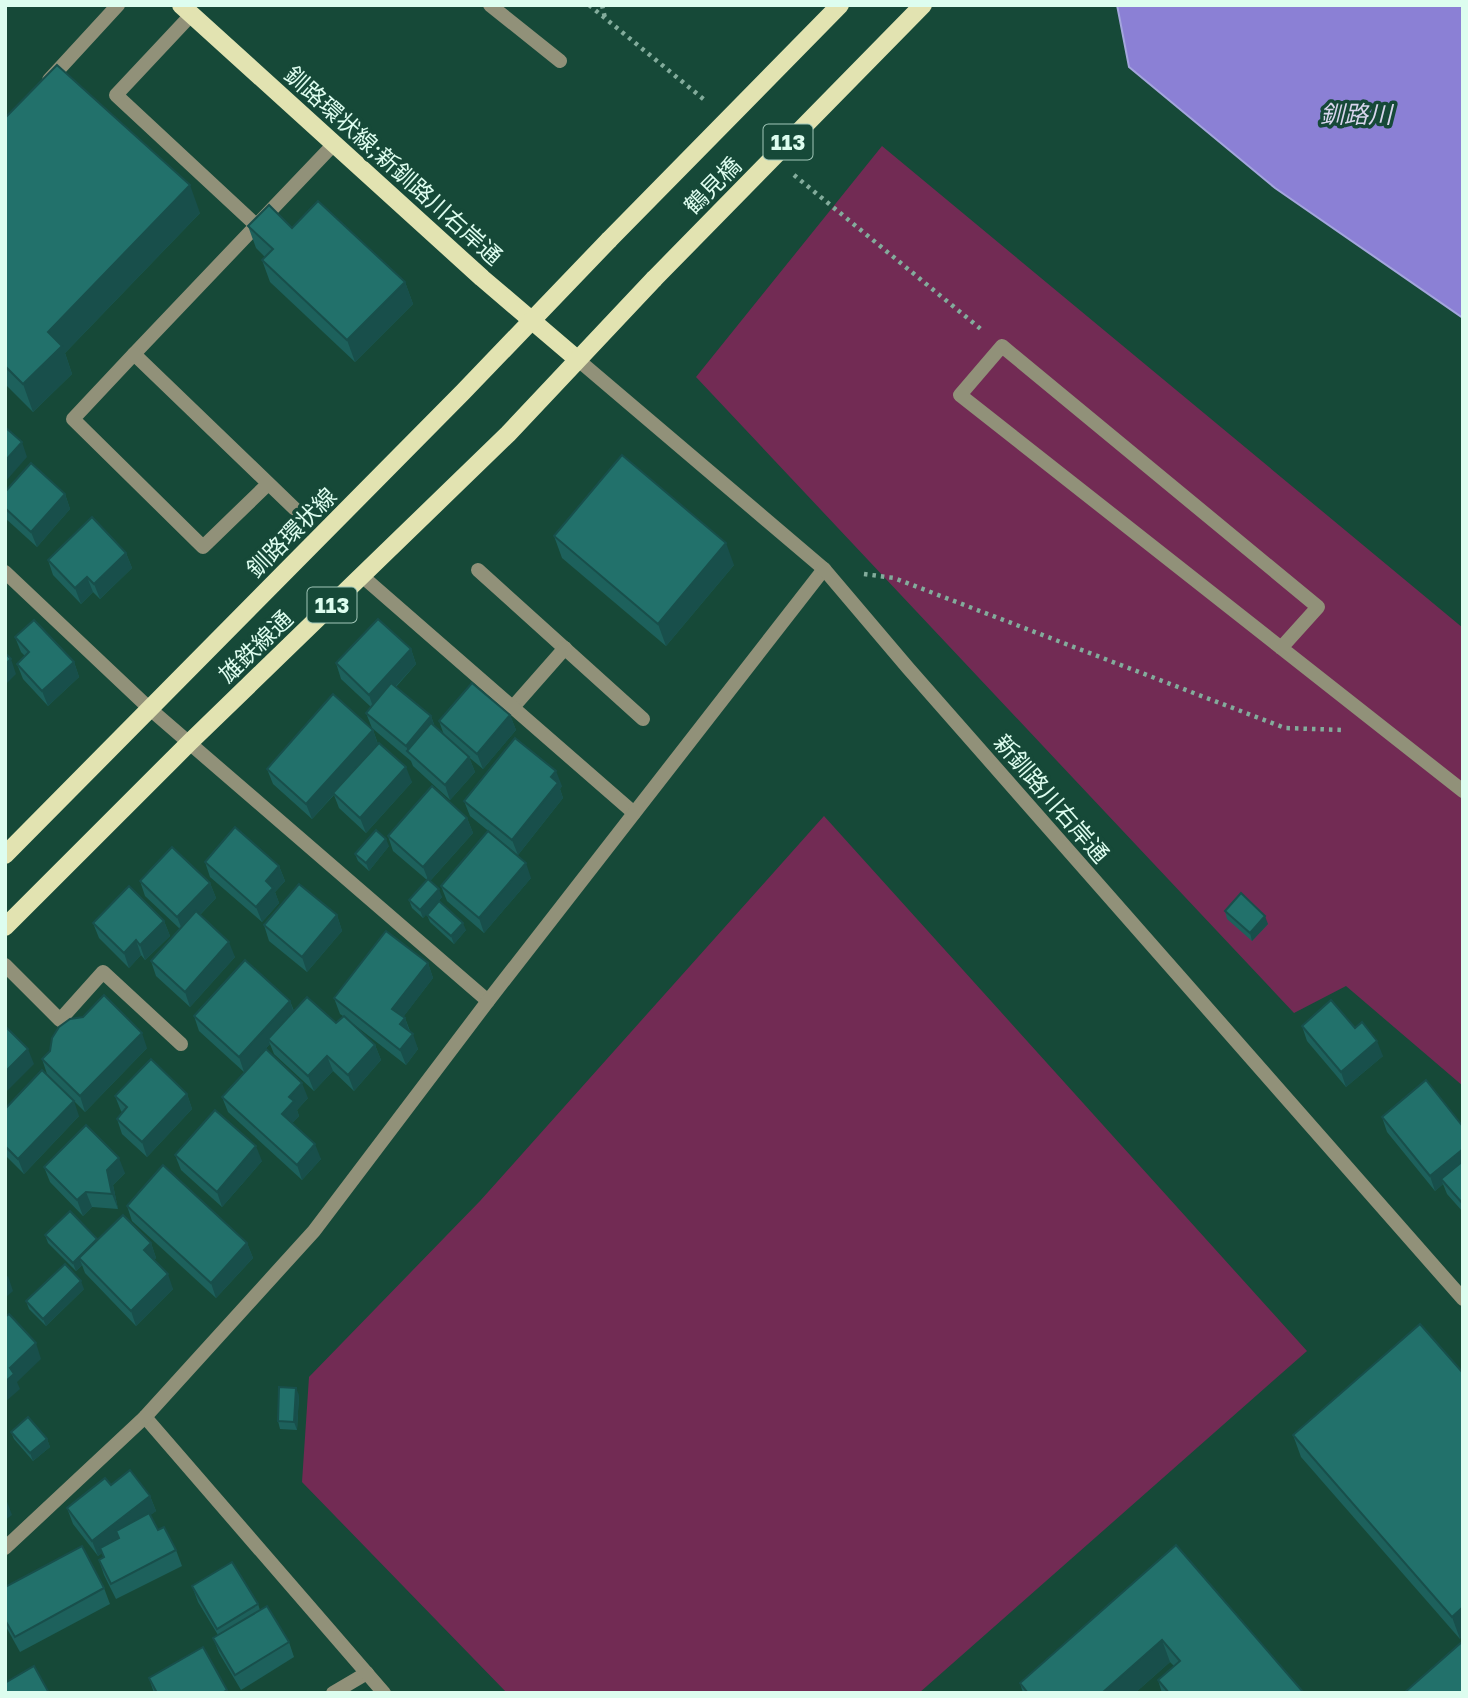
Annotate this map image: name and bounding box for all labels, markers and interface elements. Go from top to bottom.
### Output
street label: 釧路環状線;新釧路川右岸通 [280,60,508,270]
water label: 釧路川 [1320,99,1395,128]
road number: 113 [764,124,812,160]
street label: 鶴見橋 [678,151,746,219]
street label: 釧路環状線 [240,481,342,583]
road number: 113 [308,588,356,622]
street label: 雄鉄線通 [212,604,298,688]
street label: 新釧路川右岸通 [989,728,1115,868]

